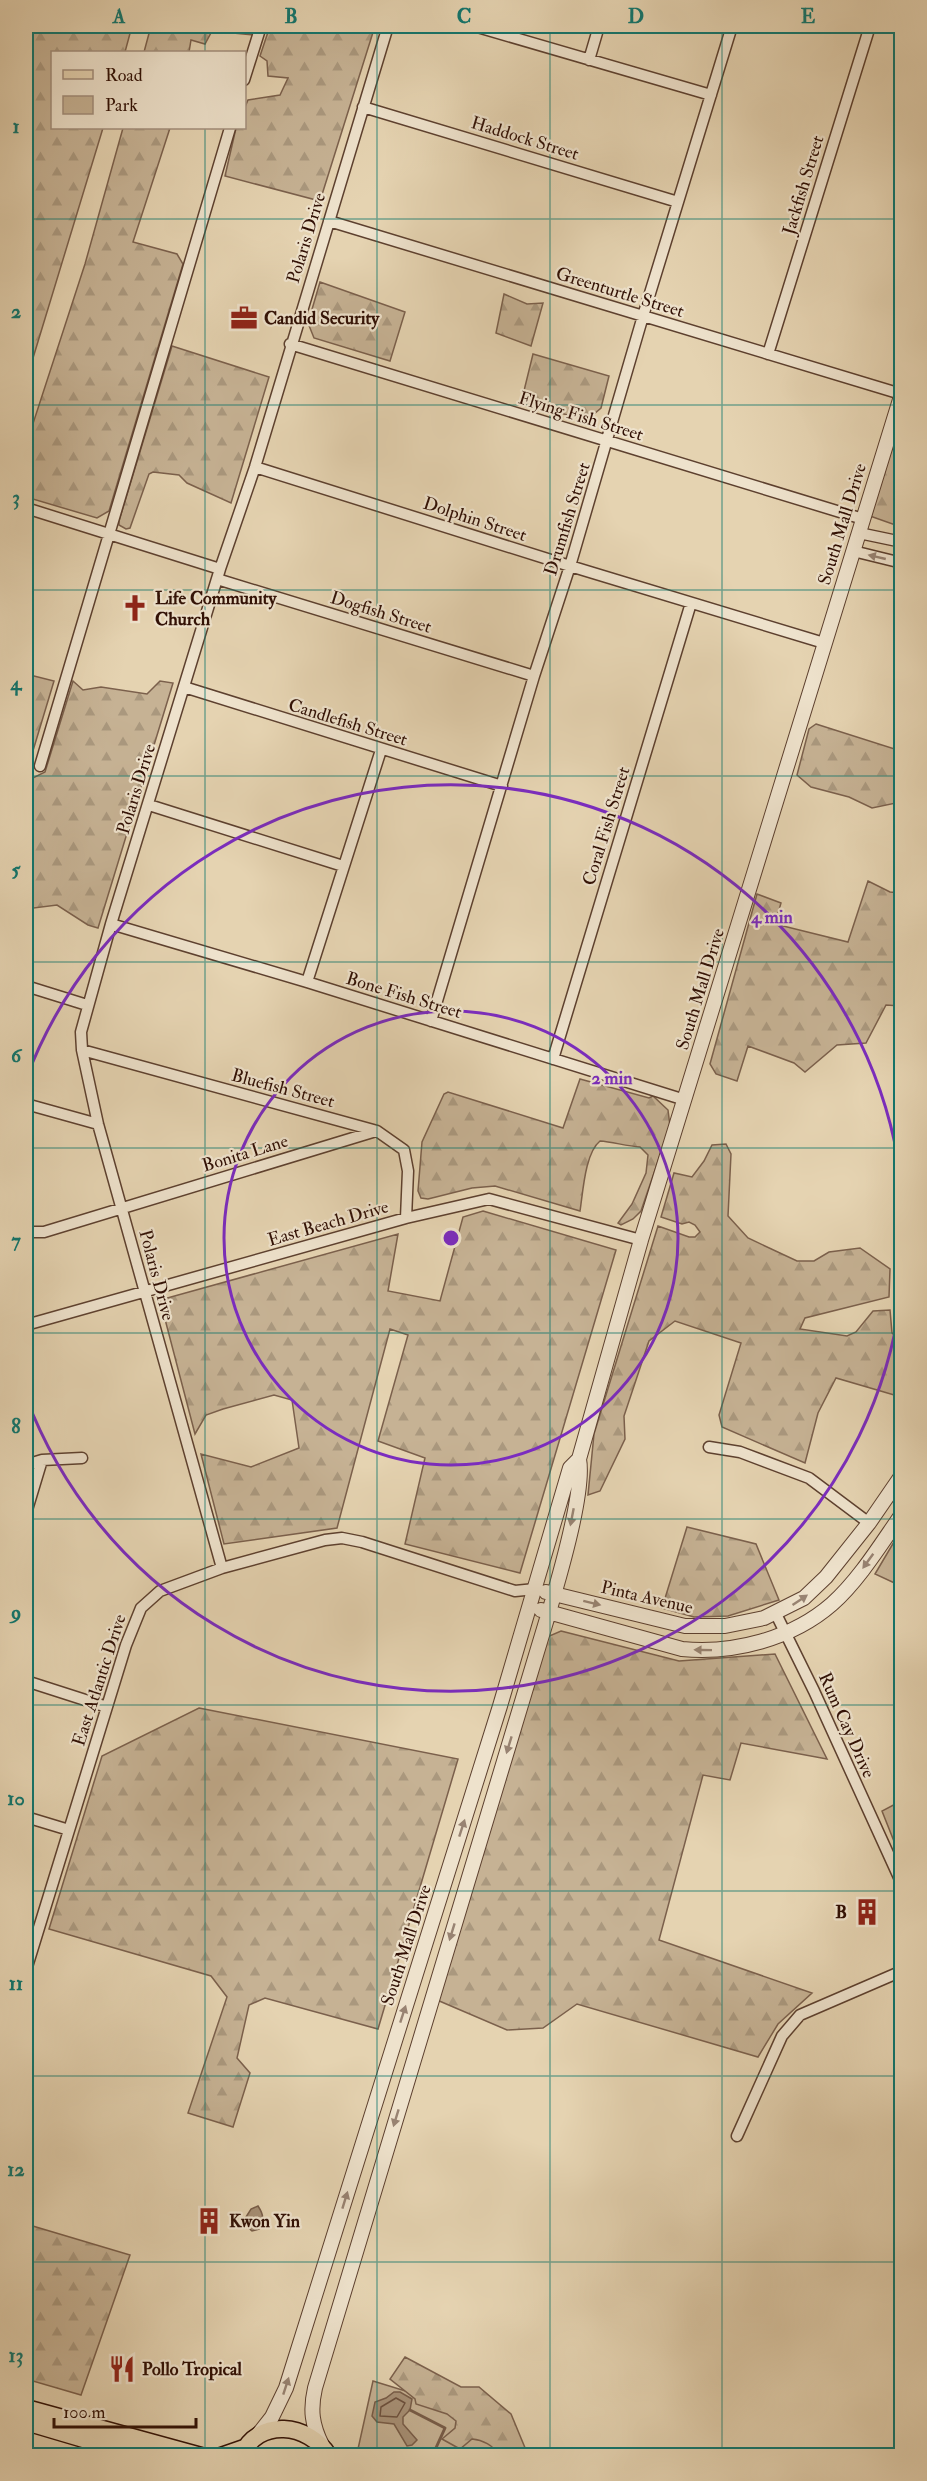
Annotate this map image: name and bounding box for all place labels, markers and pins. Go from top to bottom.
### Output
office icon: Candid Security [229,303,259,333]
place label: Candid Security [264,307,380,330]
place label: Life Community Church [155,587,278,631]
church icon: Life Community Church [120,593,150,623]
centre of rings [441,1228,461,1248]
building icon: B [852,1897,882,1927]
place label: B [835,1901,847,1924]
building icon: Kwon Yin [194,2206,224,2236]
place label: Kwon Yin [229,2210,301,2233]
restaurant icon: Pollo Tropical [107,2354,137,2384]
place label: Pollo Tropical [142,2358,242,2381]

